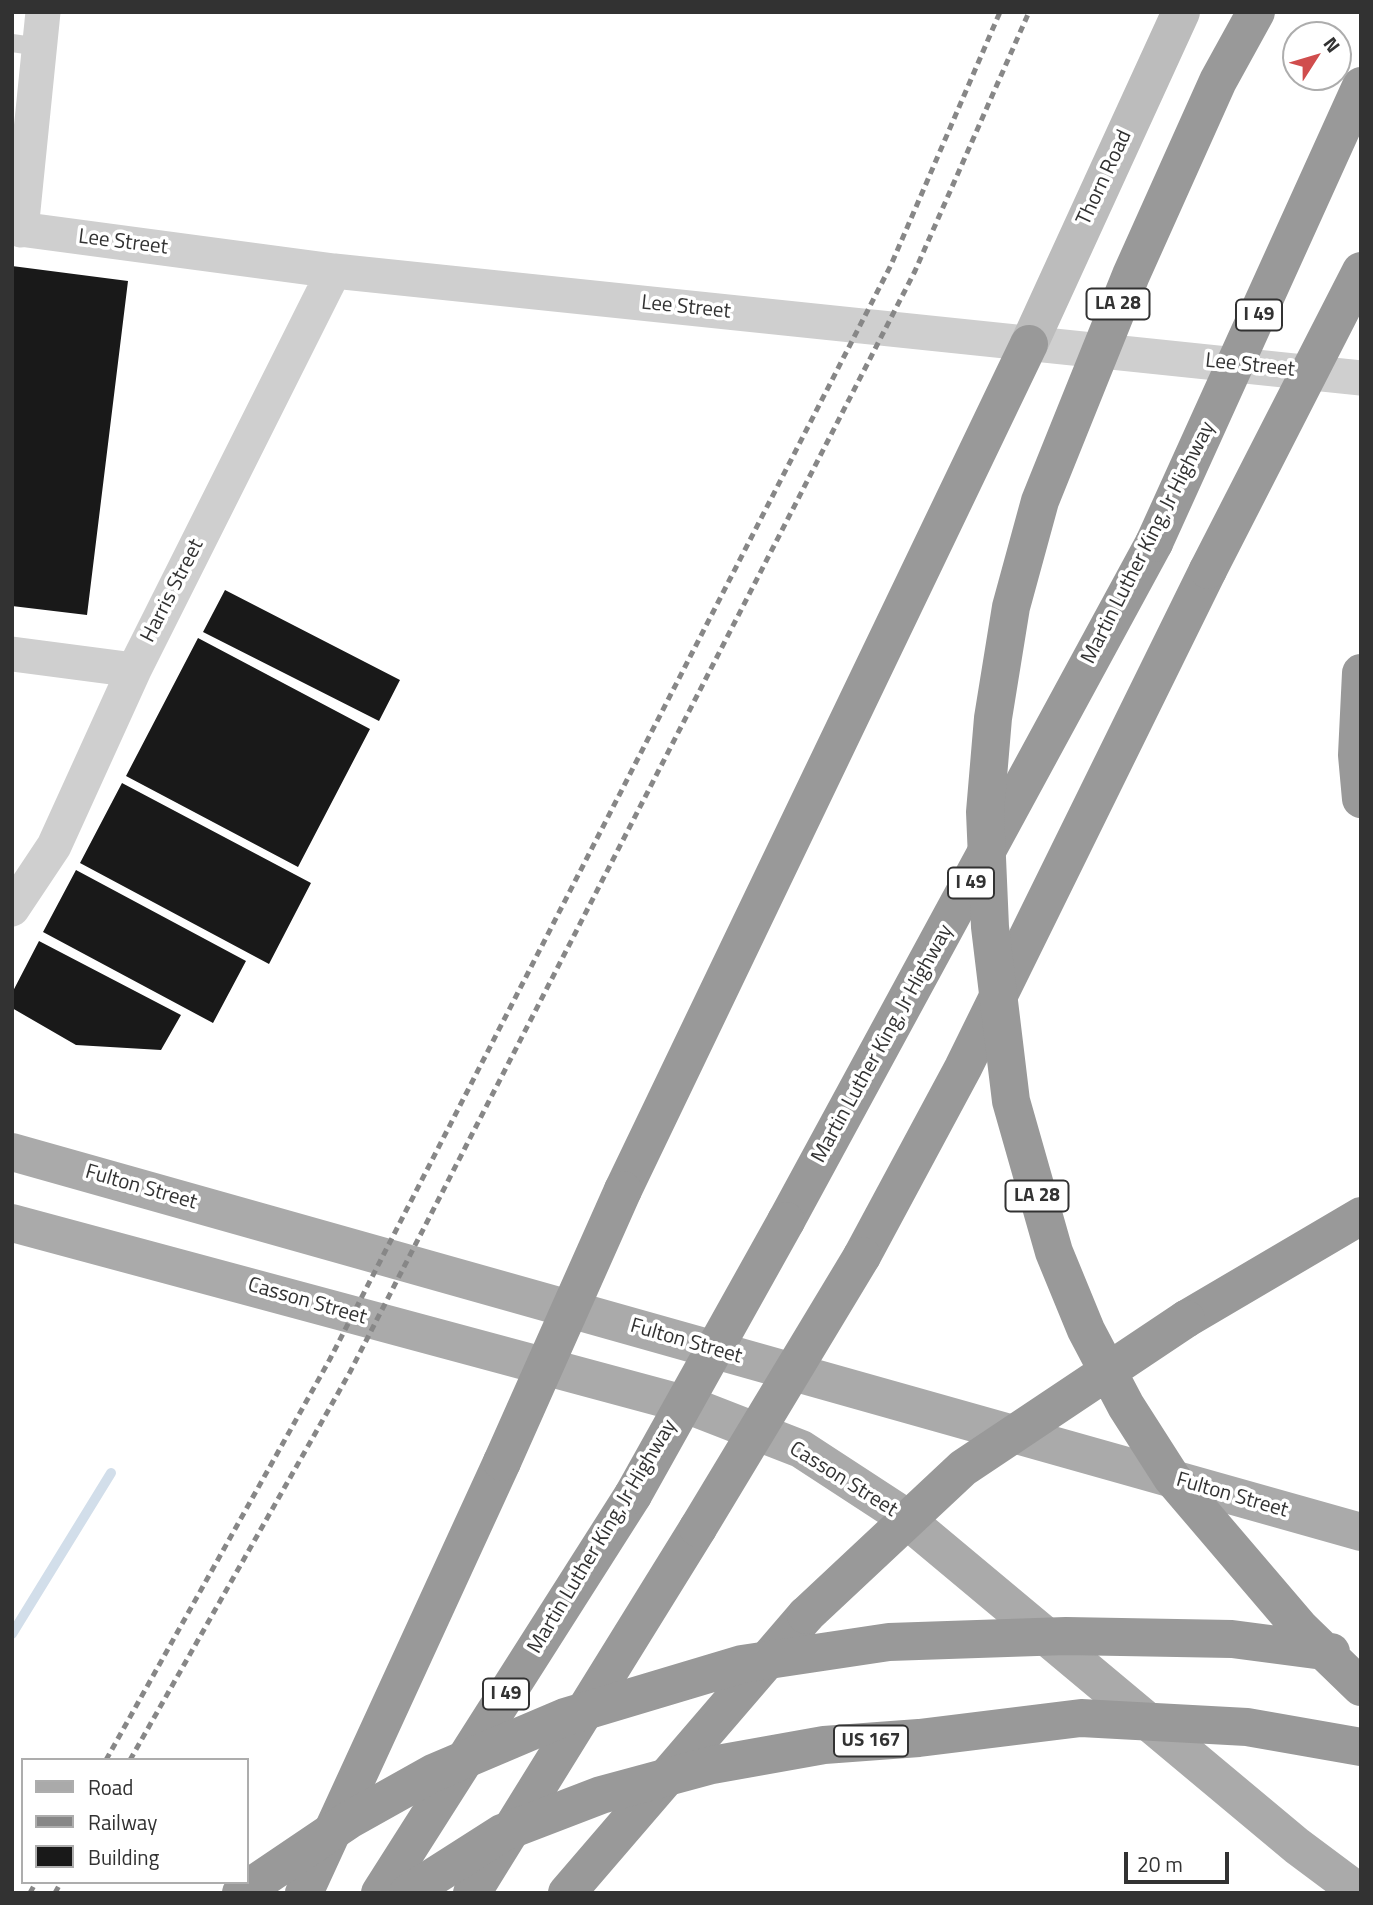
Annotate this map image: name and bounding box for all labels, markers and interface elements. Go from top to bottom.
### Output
north arrow [1282,21,1352,91]
text: N [1317,30,1348,58]
street label: Thorn Road [1072,126,1138,230]
street label: Lee Street [77,225,169,261]
road number: LA 28 [1086,288,1150,320]
street label: Lee Street [640,291,732,325]
road number: I 49 [1236,300,1282,330]
street label: Lee Street [1204,349,1296,383]
street label: Martin Luther King, Jr Highway [1077,418,1221,668]
street label: Harris Street [136,535,210,647]
road number: I 49 [948,868,994,898]
street label: Martin Luther King, Jr Highway [807,920,959,1168]
street label: Fulton Street [82,1160,200,1216]
road number: LA 28 [1006,1180,1068,1212]
street label: Casson Street [245,1273,369,1331]
street label: Fulton Street [627,1314,745,1370]
street label: Martin Luther King, Jr Highway [523,1415,683,1659]
street label: Casson Street [784,1437,902,1523]
street label: Fulton Street [1173,1468,1291,1524]
road number: I 49 [483,1678,529,1710]
road number: US 167 [834,1726,908,1756]
legend [21,1758,248,1884]
text: Road [88,1771,133,1803]
text: Railway [88,1806,157,1838]
scale bar [1128,1839,1233,1883]
text: Building [88,1841,159,1873]
text: 20 m [1137,1848,1183,1880]

